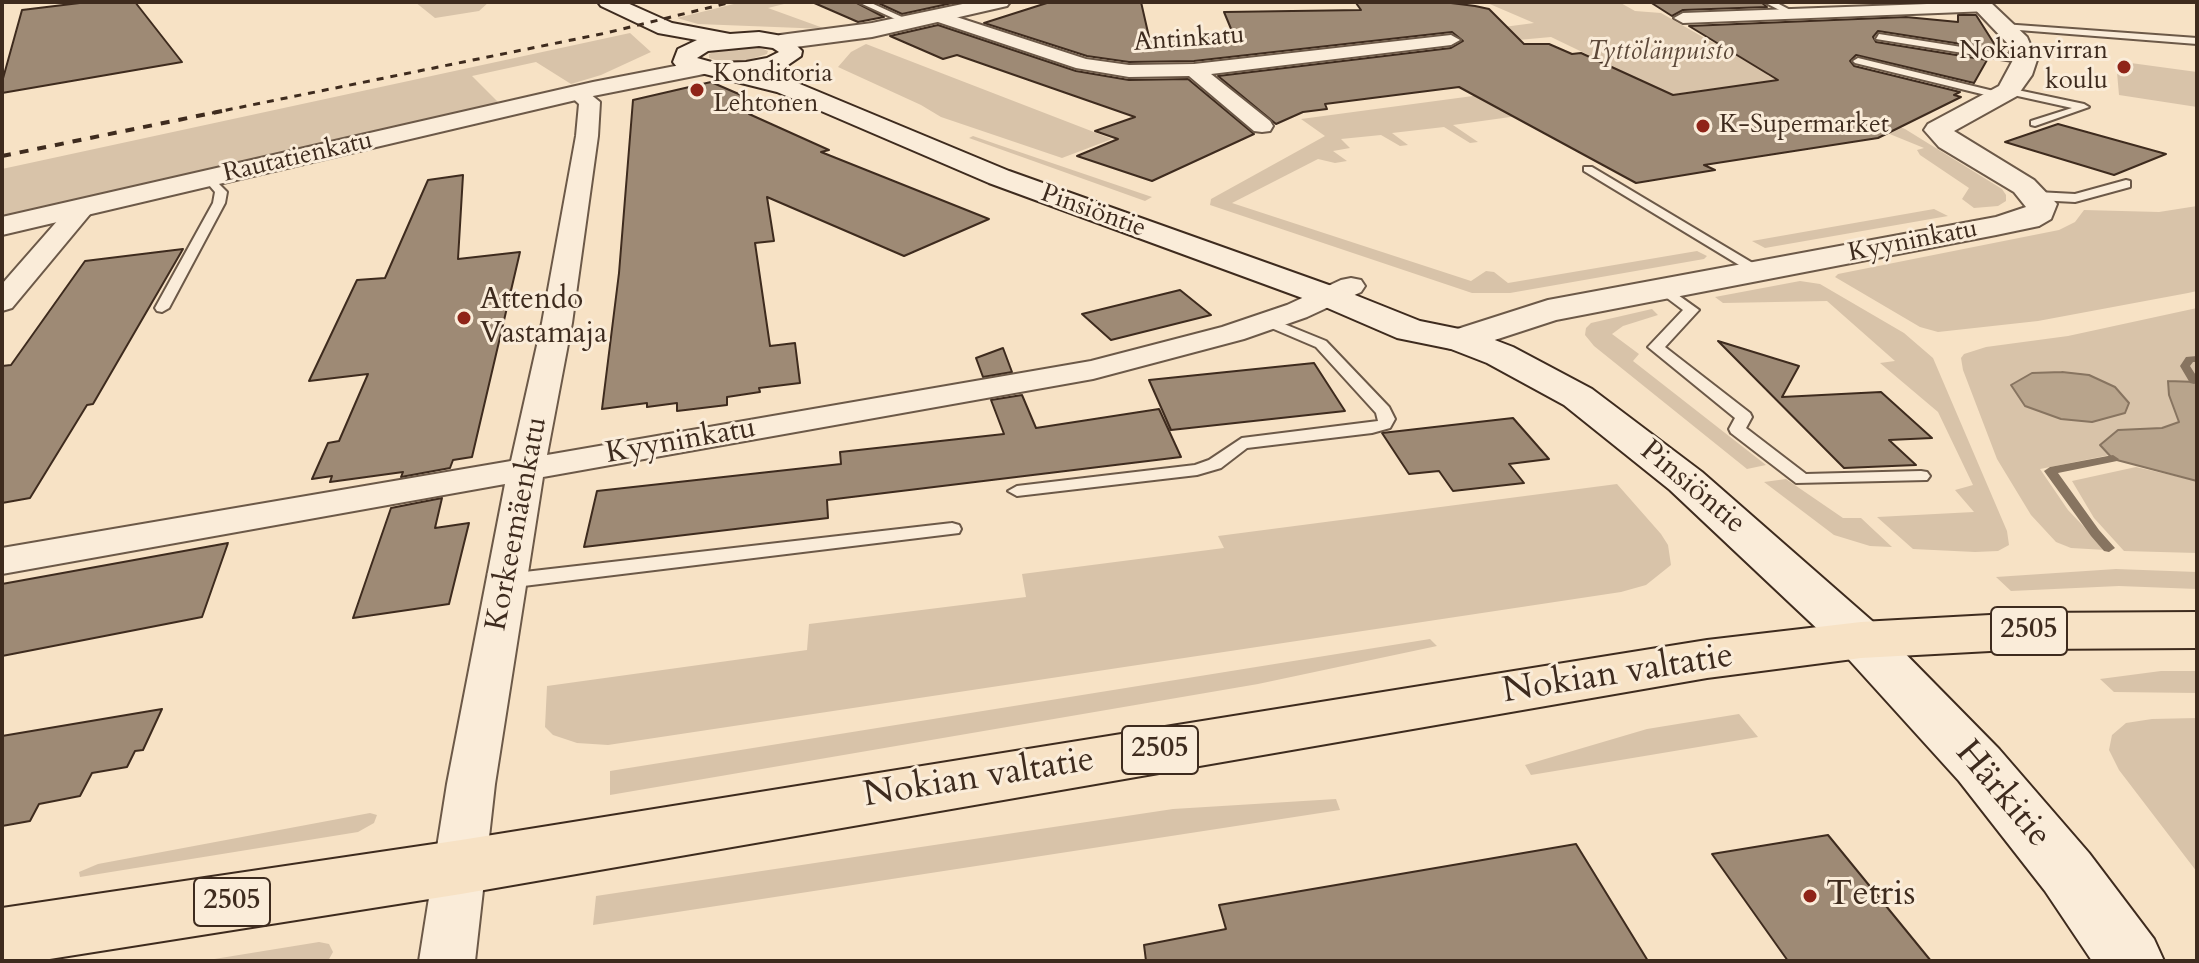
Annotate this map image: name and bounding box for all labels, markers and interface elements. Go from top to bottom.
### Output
street label: Antinkatu [1132,21,1246,59]
place label: Nokianvirran koulu [1959,36,2108,98]
park label: Tyttölänpuisto [1588,37,1734,69]
marker: Nokianvirran koulu [2115,58,2133,76]
place label: Konditoria Lehtonen [713,59,833,120]
marker: Konditoria Lehtonen [688,81,706,99]
place label: K-Supermarket [1719,110,1889,142]
marker: K-Supermarket [1694,117,1712,135]
street label: Rautatienkatu [220,126,376,190]
street label: Pinsiöntie [1036,179,1150,245]
street label: Kyyninkatu [1846,214,1980,270]
place label: Attendo Vastamaja [480,283,607,354]
marker: Attendo Vastamaja [455,309,473,327]
street label: Kyyninkatu [603,411,759,473]
street label: Korkeemäenkatu [480,414,556,634]
street label: Pinsiöntie [1632,434,1752,542]
road number: 2505 [1991,607,2067,655]
street label: Nokian valtatie [1500,635,1736,715]
road number: 2505 [1122,726,1198,774]
street label: Härkitie [1945,733,2059,857]
street label: Nokian valtatie [861,739,1097,819]
place label: Tetris [1826,874,1915,918]
road number: 2505 [194,878,270,926]
marker: Tetris [1801,887,1819,905]

